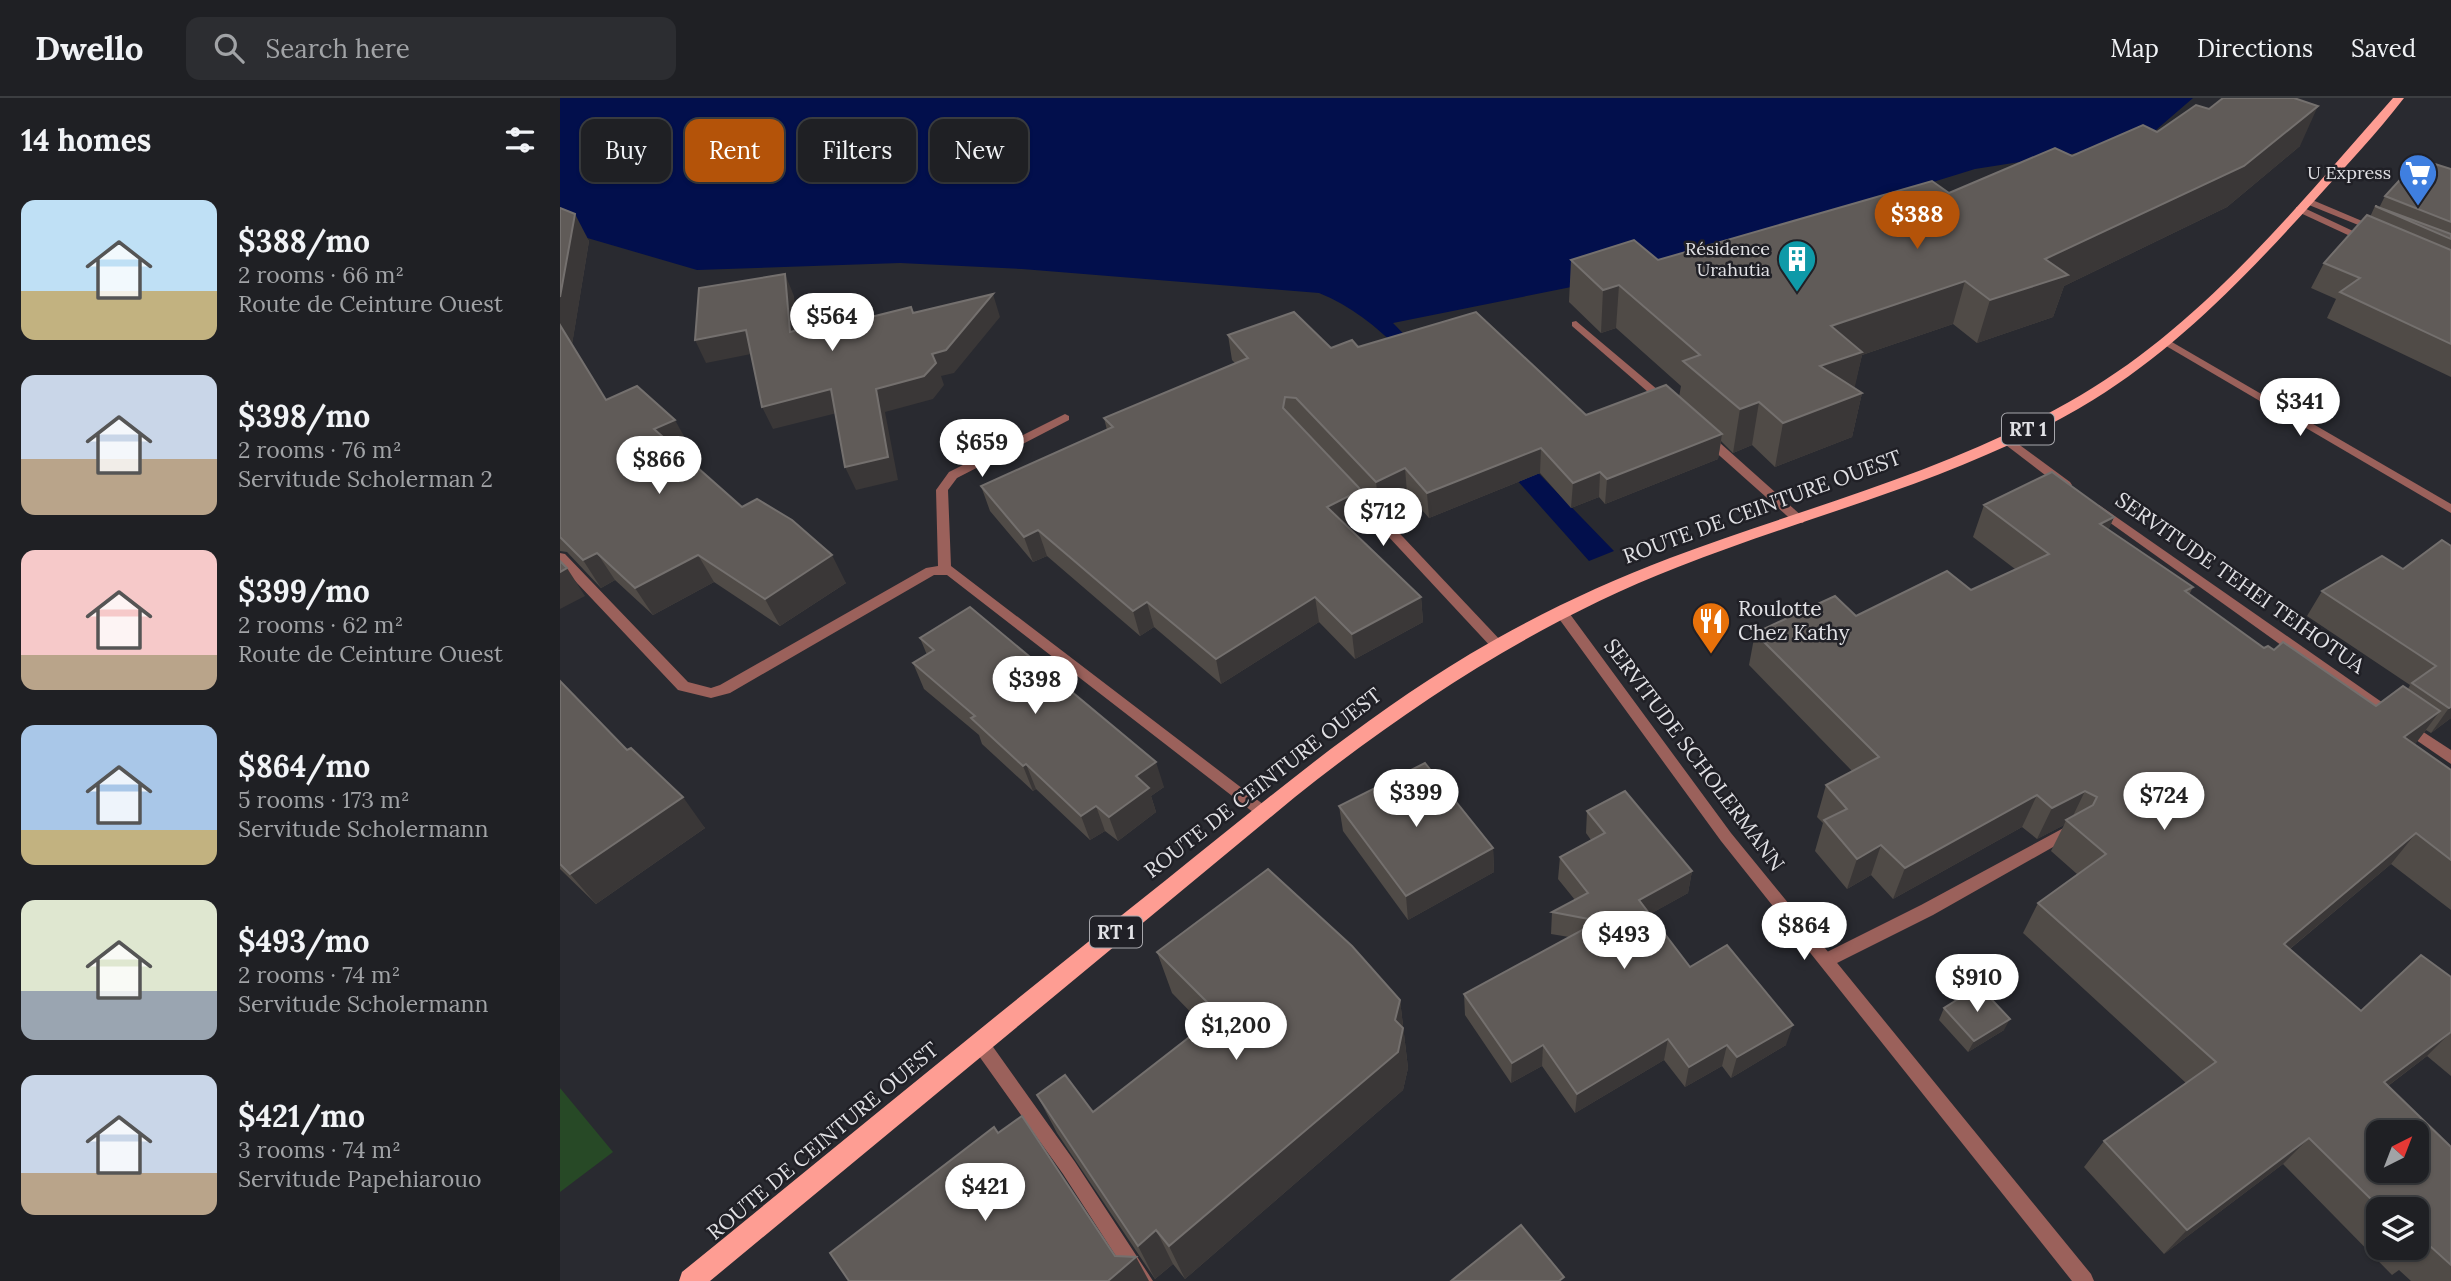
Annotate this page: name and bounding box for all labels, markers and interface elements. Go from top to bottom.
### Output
search box [186,17,676,80]
text: Dwello [35,27,144,69]
icon: search [210,29,248,67]
text: Search here [266,32,410,65]
text: Map [2110,33,2159,64]
text: Directions [2197,33,2313,64]
text: Saved [2351,33,2416,64]
chip: Buy [581,119,671,182]
chip: Rent [685,119,784,182]
chip: Filters [798,119,916,182]
chip: New [930,119,1028,182]
text: 14 homes [21,121,151,159]
icon: filters [501,121,539,159]
supermarket icon: U Express [2397,152,2439,207]
place label: U Express [2307,161,2391,184]
pin: $388 [1876,192,1958,251]
text: $388 [1891,199,1943,228]
text: $388/mo [238,222,370,260]
icon: home [77,228,161,312]
place label: Résidence Urahutia [1685,237,1770,281]
building icon: Résidence Urahutia [1776,238,1818,293]
text: 2 rooms · 66 m² [238,260,404,289]
text: Route de Ceinture Ouest [238,289,503,318]
pin: $564 [791,294,873,353]
text: $564 [806,301,858,330]
pin: $341 [2259,378,2341,438]
text: $341 [2276,386,2324,415]
text: $398/mo [238,397,370,435]
icon: home [77,403,161,487]
road number: RT 1 [2002,414,2054,444]
pin: $659 [941,420,1023,479]
text: $659 [956,427,1008,456]
text: 2 rooms · 76 m² [238,435,402,464]
pin: $866 [618,436,700,496]
text: $866 [632,444,686,473]
street label: ROUTE DE CEINTURE OUEST [1619,444,1905,570]
text: Servitude Scholerman 2 [238,464,493,493]
street label: SERVITUDE TEHEI TEIHOTUA [2110,486,2371,680]
pin: $712 [1342,489,1424,548]
text: $712 [1360,496,1406,525]
text: $399/mo [238,572,370,610]
icon: home [77,578,161,662]
place label: Roulotte Chez Kathy [1738,595,1850,646]
restaurant icon: Roulotte Chez Kathy [1690,600,1732,655]
text: 2 rooms · 62 m² [238,610,403,639]
street label: SERVITUDE SCHOLERMANN [1598,633,1791,876]
text: Route de Ceinture Ouest [238,639,503,668]
pin: $398 [994,656,1076,716]
text: $398 [1009,664,1061,693]
street label: ROUTE DE CEINTURE OUEST [1138,681,1387,884]
text: $864/mo [238,747,370,785]
icon: home [77,753,161,837]
pin: $399 [1375,770,1457,829]
pin: $724 [2123,772,2205,832]
text: $399 [1390,777,1442,806]
text: $724 [2139,780,2189,809]
text: 5 rooms · 173 m² [238,785,410,814]
text: Servitude Scholermann [238,814,489,843]
pin: $864 [1763,902,1845,962]
text: $864 [1778,910,1830,939]
pin: $493 [1583,912,1665,971]
road number: RT 1 [1090,916,1142,947]
text: $493 [1598,919,1650,948]
text: $493/mo [238,922,369,960]
icon: home [77,928,161,1012]
pin: $910 [1936,954,2018,1014]
text: 2 rooms · 74 m² [238,960,400,989]
text: $910 [1952,962,2002,991]
text: Servitude Scholermann [238,989,489,1018]
pin: $1,200 [1179,1002,1293,1062]
text: $1,200 [1201,1010,1271,1039]
street label: ROUTE DE CEINTURE OUEST [701,1036,944,1245]
text: $421/mo [238,1097,365,1135]
icon: home [77,1103,161,1187]
north arrow [2366,1120,2429,1183]
map controls [2366,1120,2429,1260]
text: 3 rooms · 74 m² [238,1135,401,1164]
text: Servitude Papehiarouo [238,1164,481,1193]
pin: $421 [944,1164,1026,1223]
text: $421 [961,1171,1009,1200]
button: layers [2366,1197,2429,1260]

